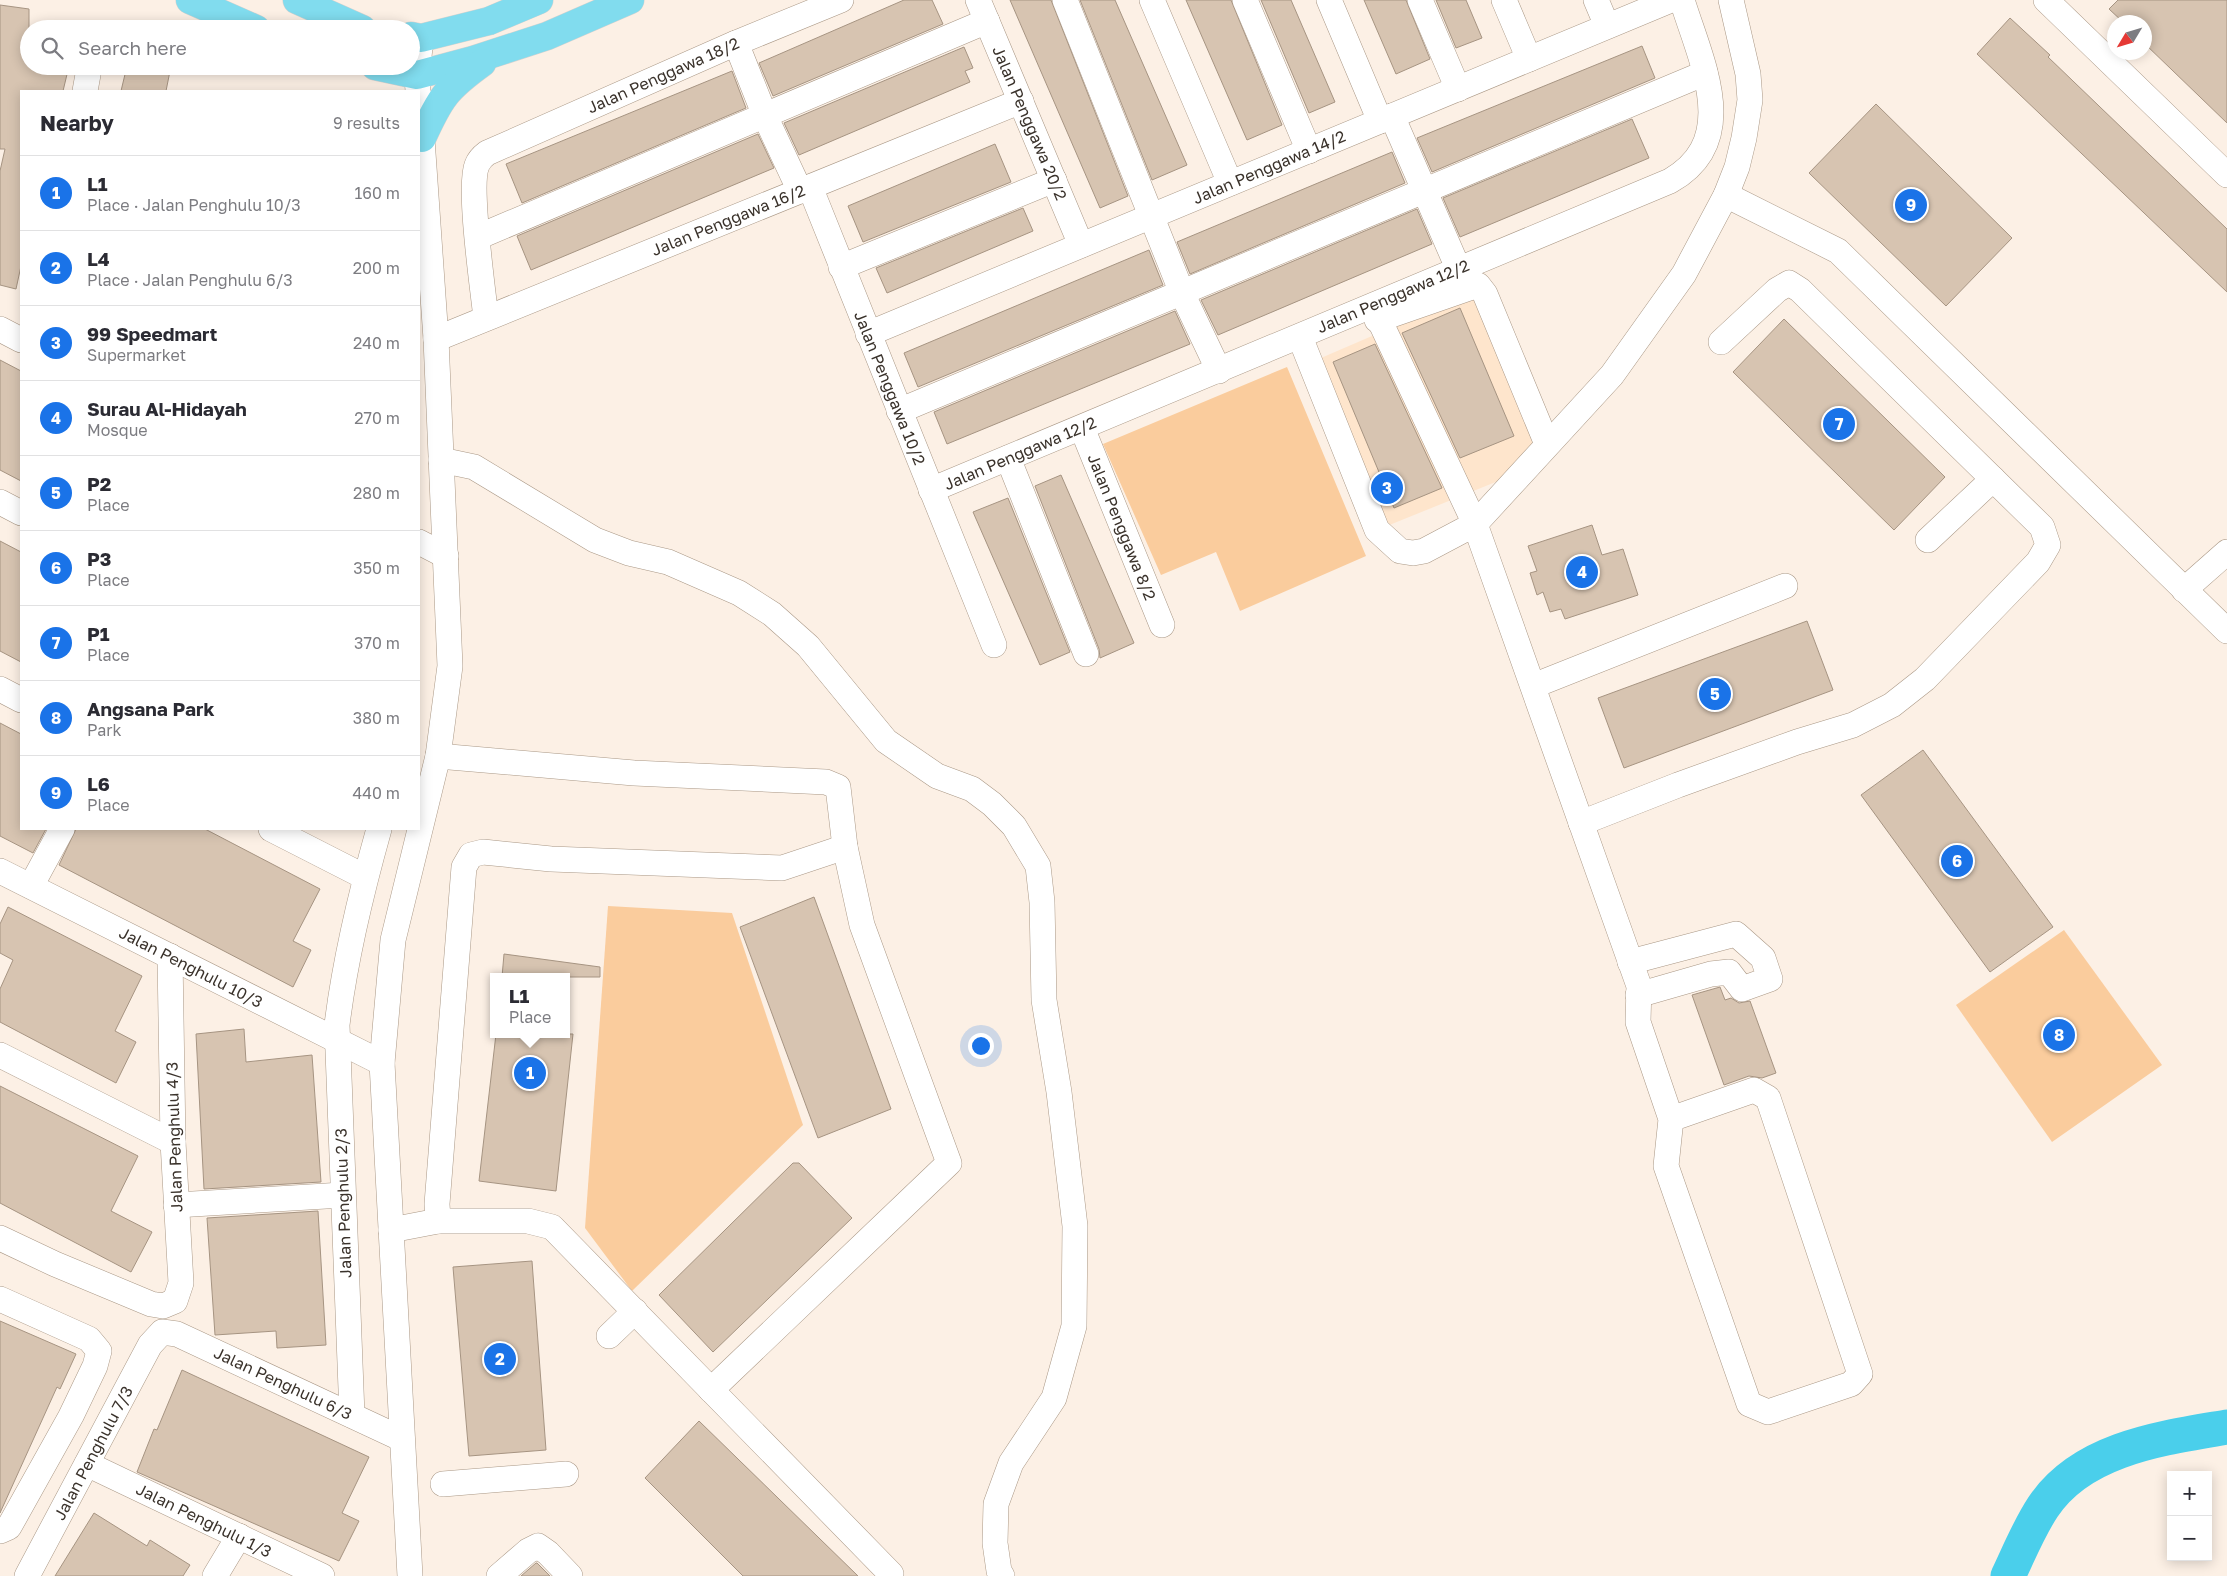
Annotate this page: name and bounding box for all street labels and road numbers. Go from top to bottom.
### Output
street label: Jalan Penggawa 18/2 [584,32,742,118]
street label: Jalan Penggawa 20/2 [988,43,1072,203]
street label: Jalan Penggawa 14/2 [1190,126,1348,208]
street label: Jalan Penggawa 16/2 [648,180,808,260]
street label: Jalan Penggawa 12/2 [1314,255,1472,337]
street label: Jalan Penggawa 10/2 [850,308,930,468]
street label: Jalan Penggawa 12/2 [941,412,1099,494]
street label: Jalan Penggawa 8/2 [1083,451,1161,603]
street label: Jalan Penghulu 10/3 [116,922,266,1012]
street label: Jalan Penghulu 4/3 [161,1062,187,1212]
street label: Jalan Penghulu 2/3 [330,1128,356,1278]
street label: Jalan Penghulu 6/3 [211,1342,355,1424]
street label: Jalan Penghulu 7/3 [49,1383,137,1523]
street label: Jalan Penghulu 1/3 [133,1479,275,1561]

